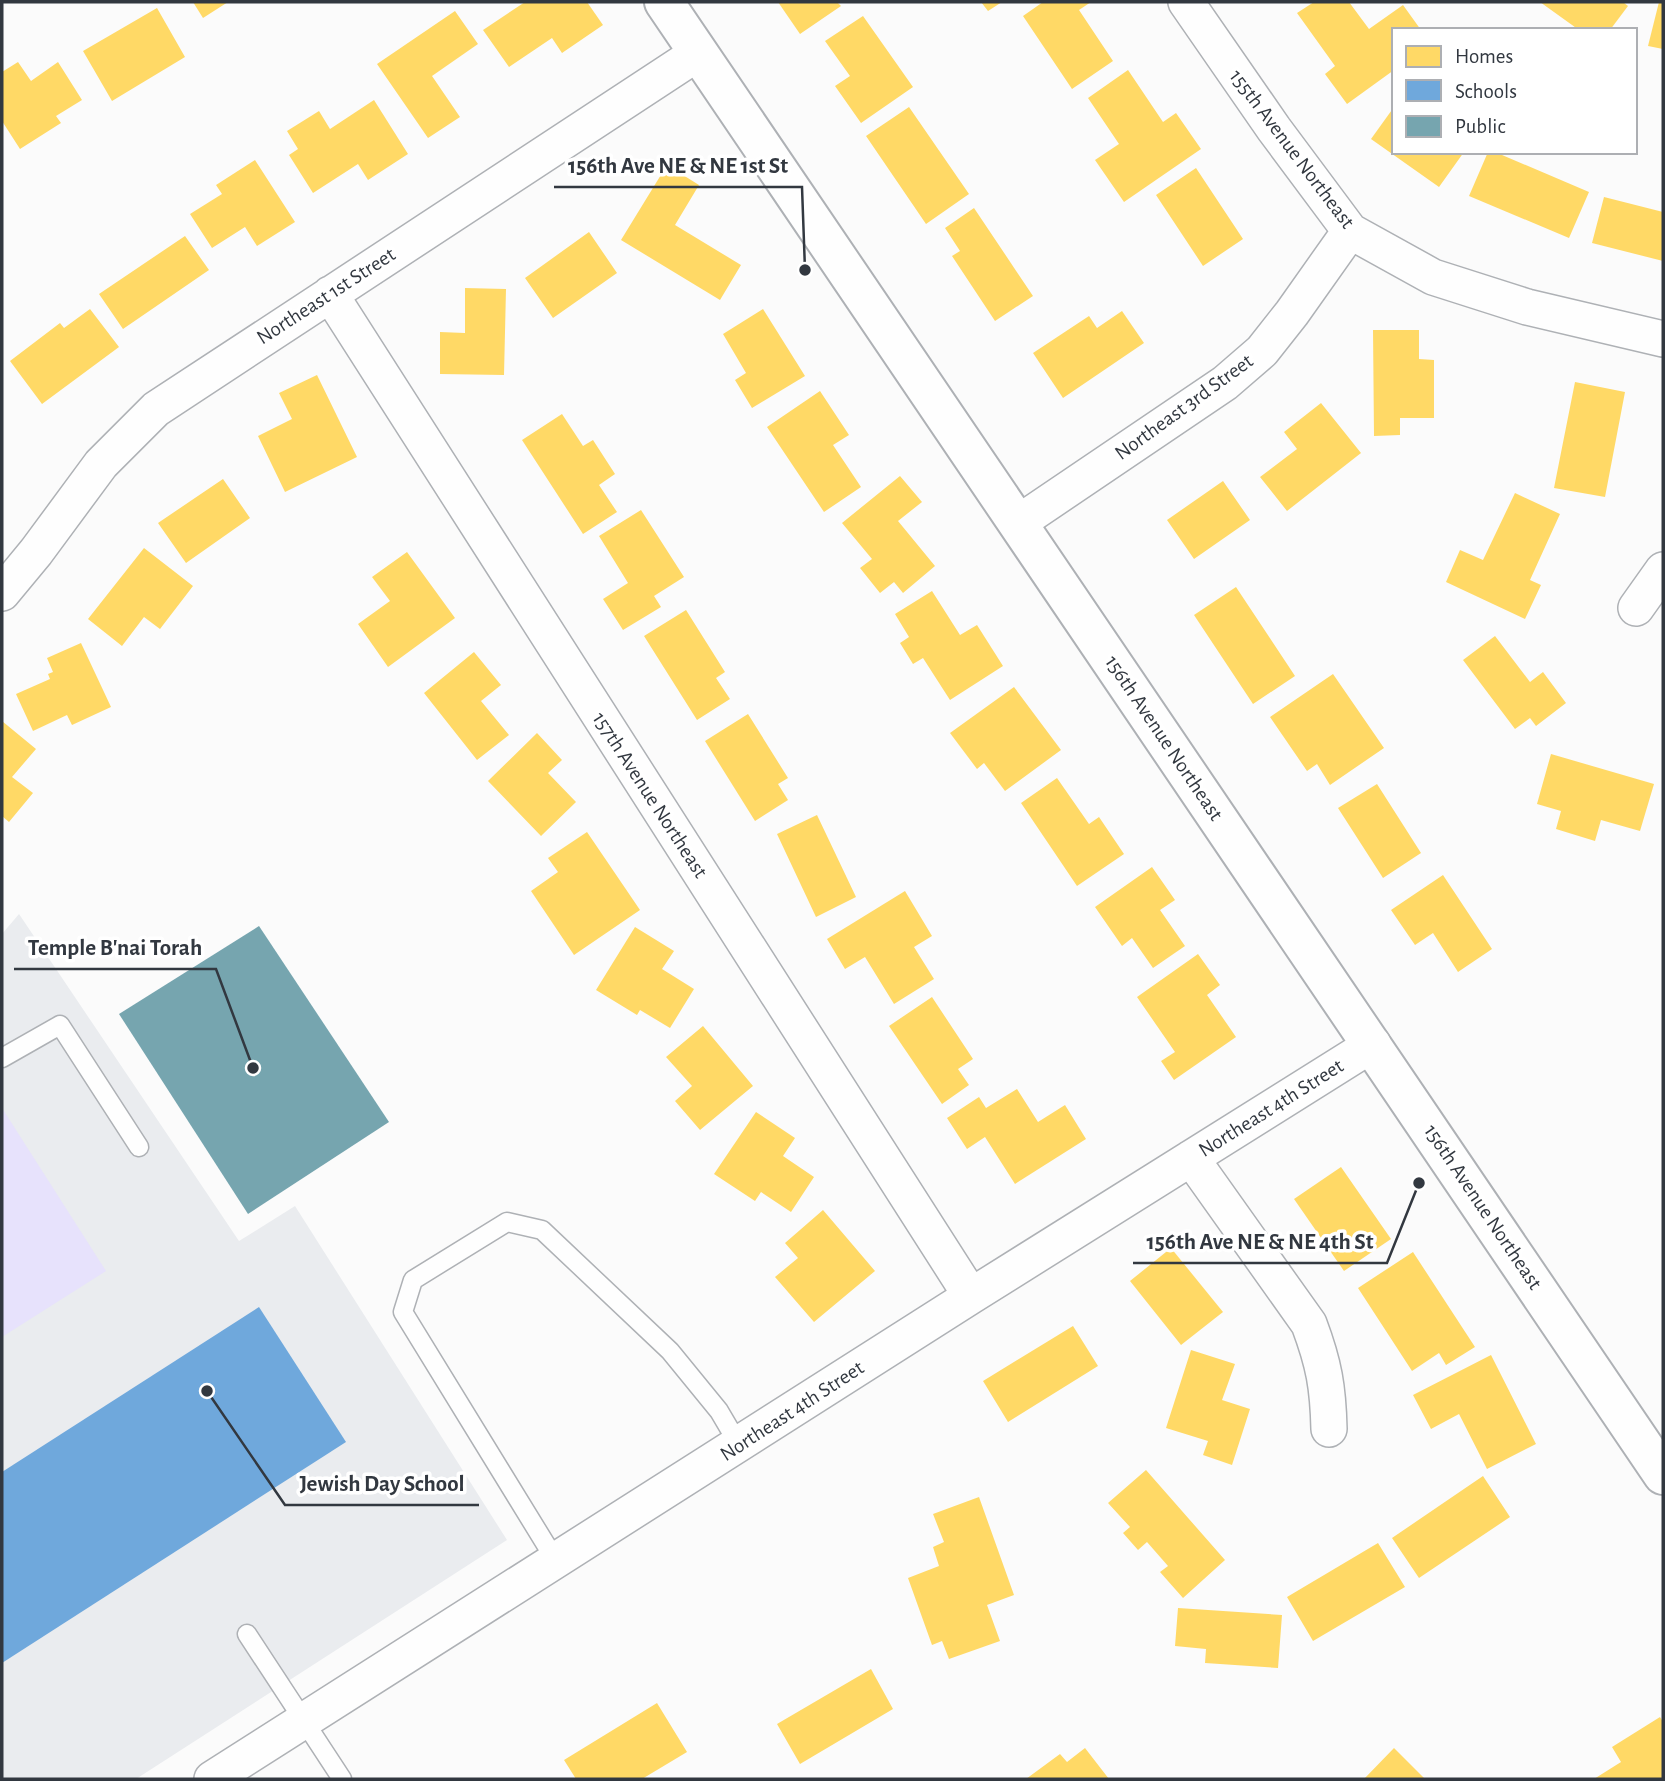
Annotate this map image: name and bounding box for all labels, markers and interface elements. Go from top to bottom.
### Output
legend [1392,28,1637,154]
text: Homes [1455,46,1513,67]
street label: 155th Avenue Northeast [1226,66,1359,233]
text: Schools [1455,81,1517,102]
text: Public [1455,116,1505,137]
callout: 156th Ave NE & NE 1st St [554,143,802,187]
text: 156th Ave NE & NE 1st St [568,155,788,178]
street label: Northeast 1st Street [253,243,399,348]
street label: Northeast 3rd Street [1111,350,1257,464]
street label: 156th Avenue Northeast [1101,652,1227,824]
street label: 157th Avenue Northeast [589,708,711,882]
callout: Temple B'nai Torah [14,925,216,969]
text: Temple B'nai Torah [28,937,202,960]
street label: Northeast 4th Street [1195,1055,1347,1161]
street label: 156th Avenue Northeast [1420,1121,1546,1293]
callout: 156th Ave NE & NE 4th St [1133,1219,1387,1263]
text: 156th Ave NE & NE 4th St [1147,1231,1374,1254]
street label: Northeast 4th Street [717,1357,868,1465]
callout: Jewish Day School [285,1461,479,1505]
text: Jewish Day School [299,1473,465,1496]

